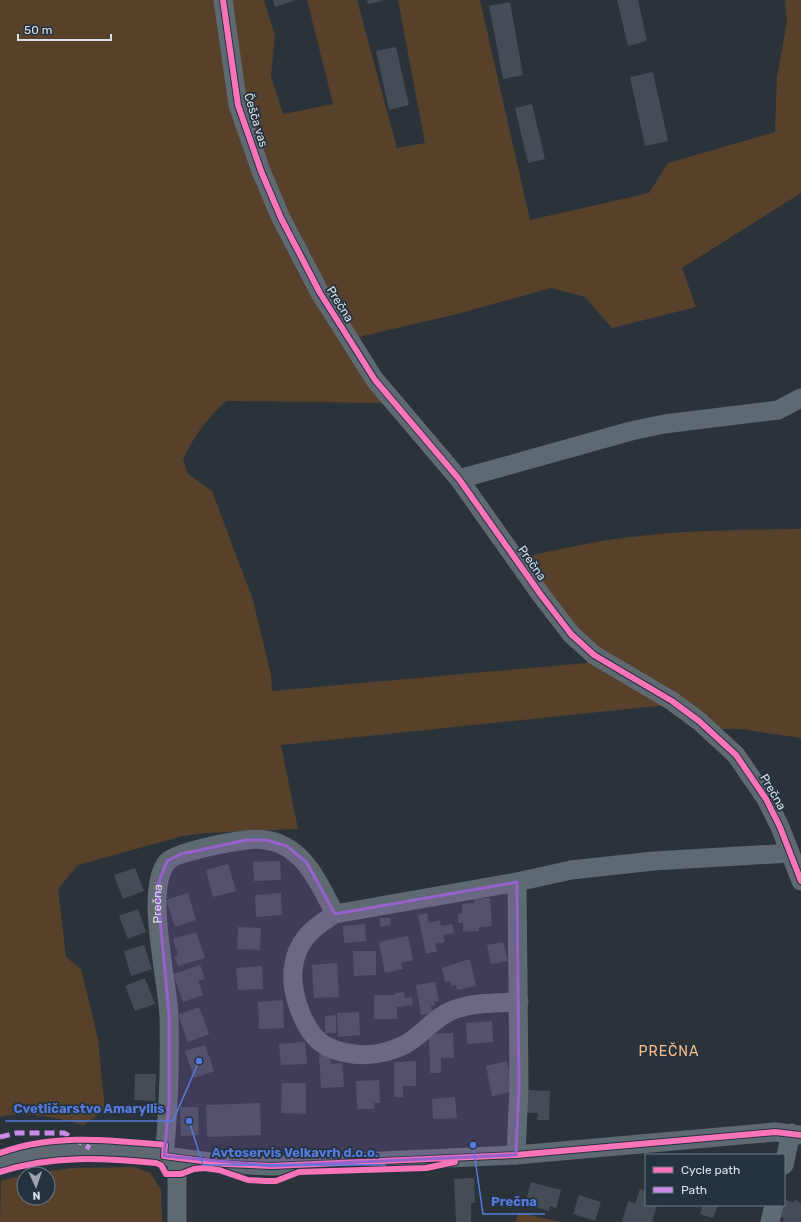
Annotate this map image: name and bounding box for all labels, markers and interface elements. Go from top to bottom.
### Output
scale bar [18,16,111,42]
text: 50 m [24,23,52,37]
street label: Češča vas [241,91,271,149]
street label: Prečna [324,284,356,324]
street label: Prečna [515,543,549,583]
street label: Prečna [757,771,789,813]
street label: Prečna [150,883,165,924]
district label: PREČNA [639,1042,699,1060]
callout: Cvetličarstvo Amaryllis [5,1096,173,1121]
text: Cvetličarstvo Amaryllis [13,1101,165,1116]
callout: Avtoservis Velkavrh d.o.o. [203,1140,386,1165]
text: Avtoservis Velkavrh d.o.o. [212,1145,378,1160]
legend [645,1154,785,1206]
text: Cycle path [681,1163,740,1177]
north arrow [16,1166,56,1206]
text: Path [681,1183,707,1197]
text: N [32,1189,41,1202]
callout: Prečna [483,1189,545,1214]
text: Prečna [491,1194,537,1209]

